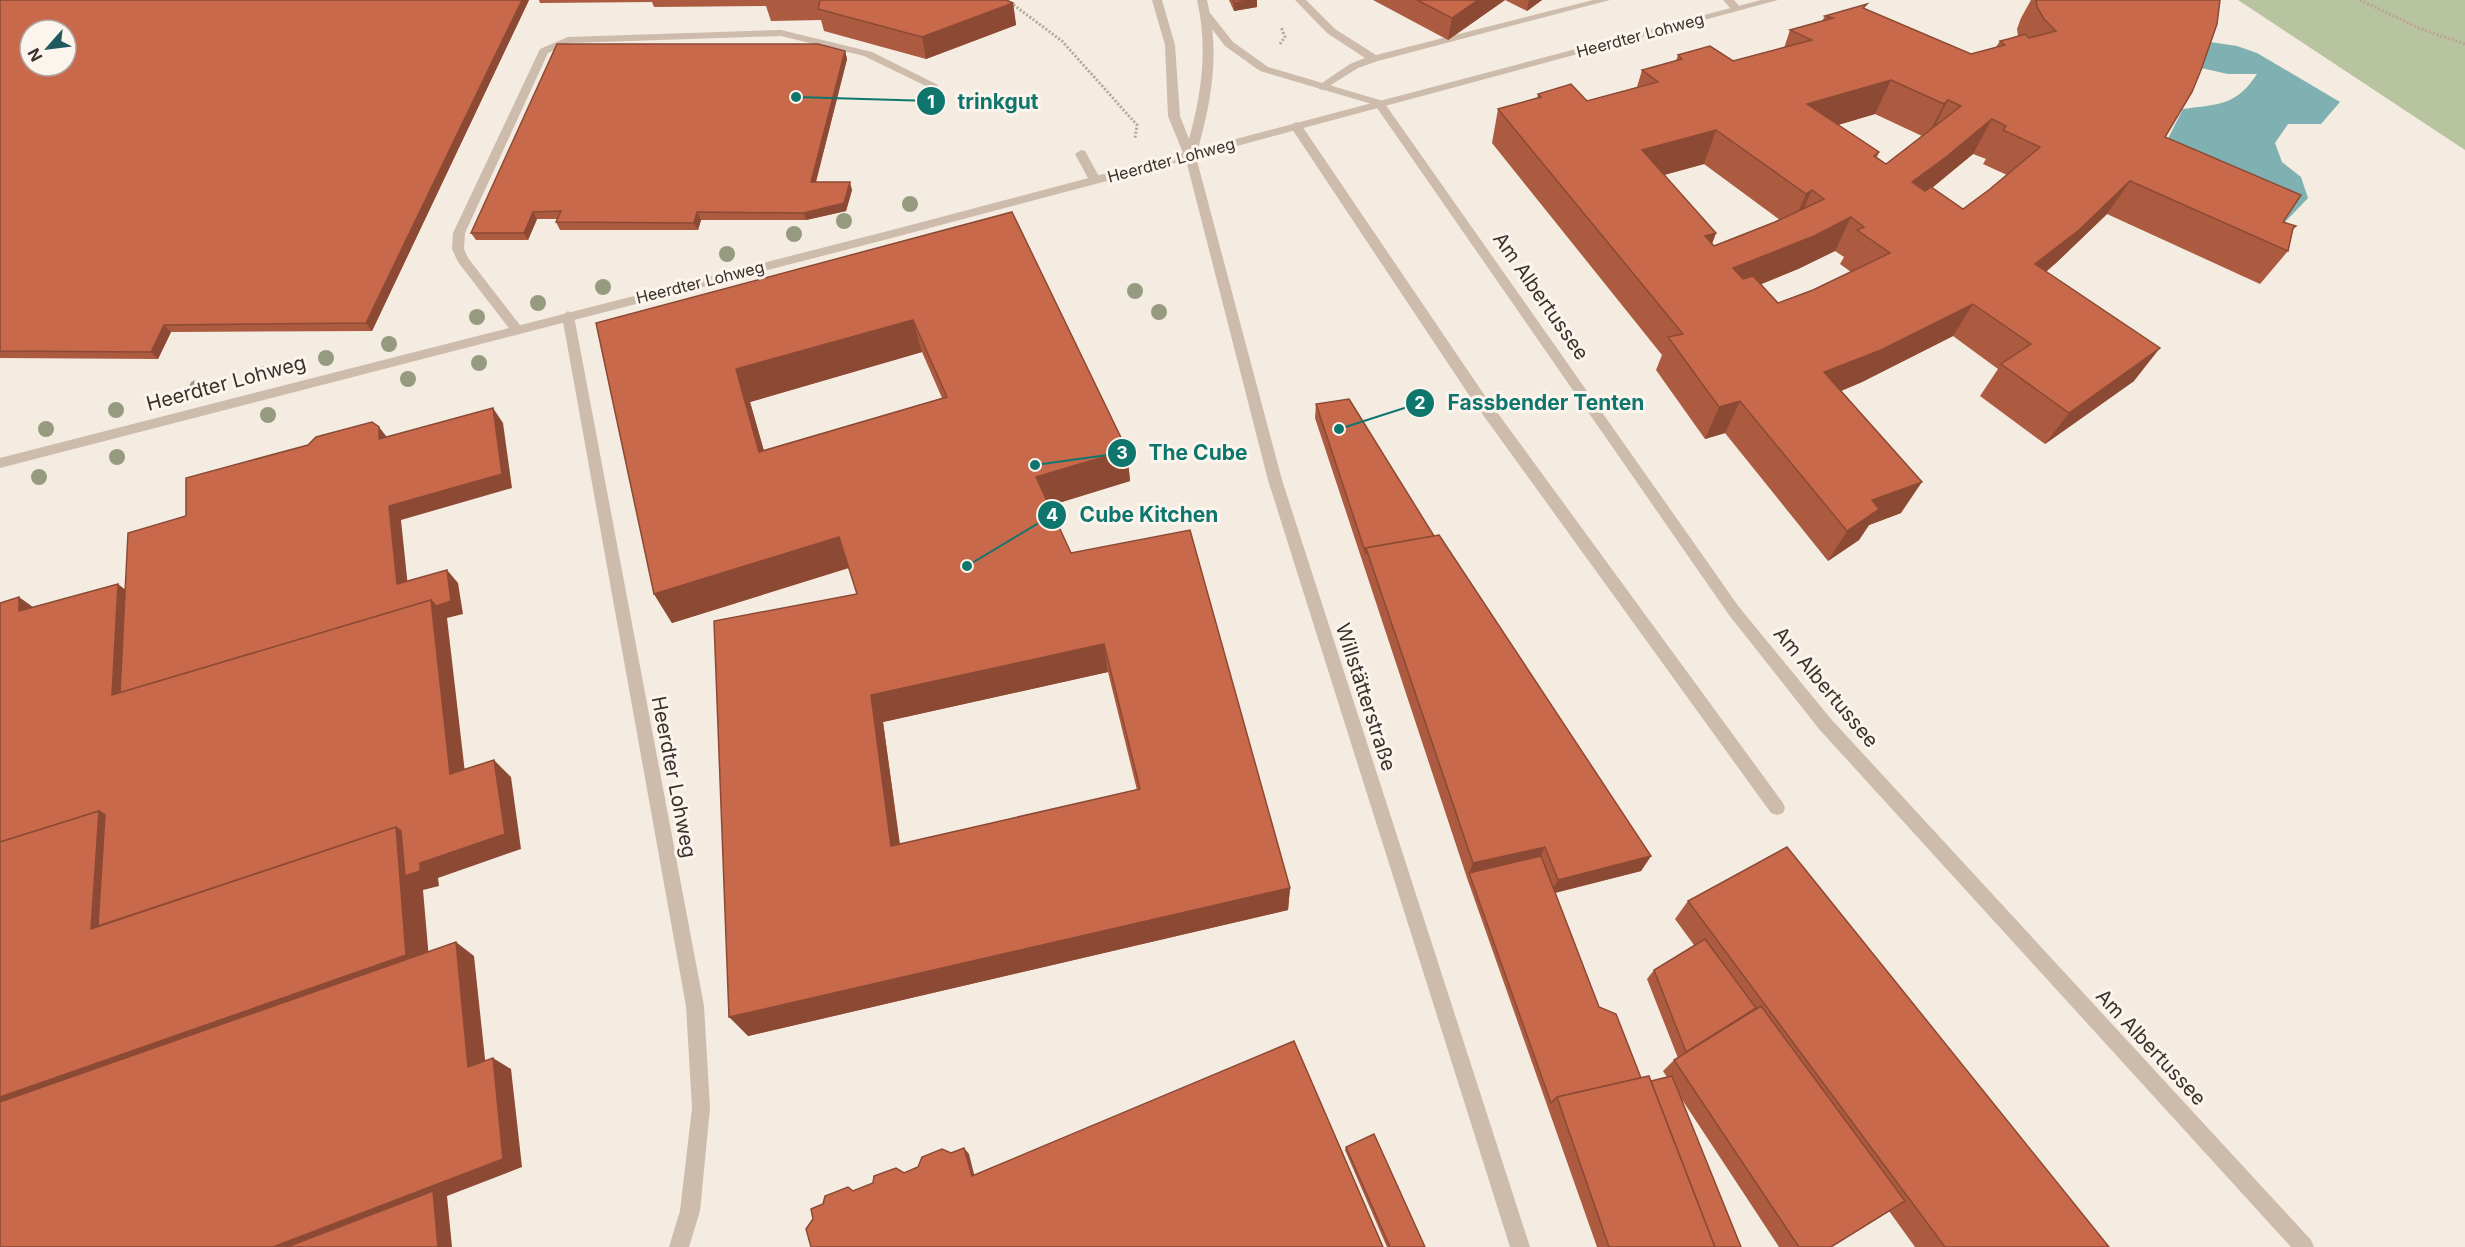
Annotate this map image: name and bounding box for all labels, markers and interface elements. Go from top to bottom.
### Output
street label: Heerdter Lohweg [1574,8,1706,62]
north arrow [18,18,78,78]
text: N [23,45,46,65]
callout: trinkgut [916,82,1051,121]
text: trinkgut [958,89,1039,114]
text: 1 [927,91,935,112]
street label: Heerdter Lohweg [1105,133,1237,187]
street label: Am Albertussee [1488,228,1594,364]
street label: Heerdter Lohweg [634,256,766,308]
street label: Heerdter Lohweg [144,350,308,416]
callout: Fassbender Tenten [1405,384,1656,423]
text: Fassbender Tenten [1448,390,1644,415]
text: 2 [1414,392,1426,413]
callout: The Cube [1107,434,1260,473]
text: The Cube [1149,440,1247,465]
text: 3 [1116,442,1128,463]
callout: Cube Kitchen [1037,496,1230,535]
text: Cube Kitchen [1080,502,1218,527]
text: 4 [1046,504,1058,525]
street label: Willstätterstraße [1331,620,1401,774]
street label: Am Albertussee [1769,622,1883,752]
street label: Heerdter Lohweg [647,694,701,860]
street label: Am Albertussee [2091,984,2211,1110]

